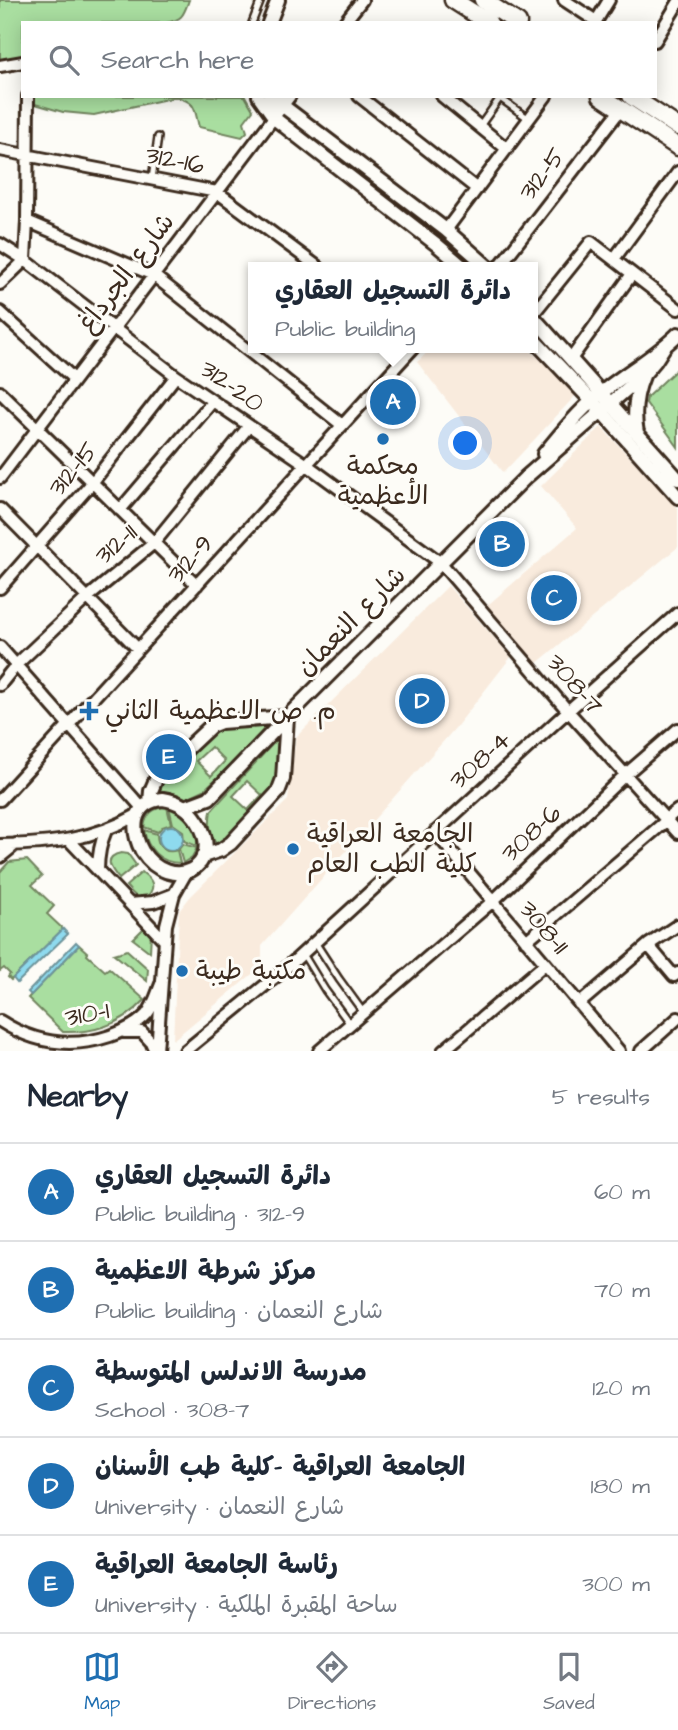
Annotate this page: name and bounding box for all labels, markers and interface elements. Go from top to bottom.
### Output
search box [21,21,657,98]
icon: search [45,41,83,79]
text: Search here [101,42,254,78]
street label: 312-16 [143,137,207,183]
street label: 312-5 [510,140,574,208]
street label: شارع الجرداغ [69,206,183,340]
popup [248,262,538,353]
text: دائرة التسجيل العقاري [275,273,511,309]
text: Public building [275,313,415,345]
street label: 312-20 [193,351,271,421]
pin: A [370,376,416,428]
your location [448,426,482,460]
marker: محكمة الأعظمية [375,431,391,447]
street label: 312-15 [40,434,106,504]
place label: محكمة الأعظمية [338,448,428,514]
street label: 312-11 [87,515,145,573]
pin: B [479,518,525,570]
street label: 312-9 [158,527,222,591]
street label: شارع النعمان [288,558,414,684]
pin: C [531,572,577,624]
street label: 308-7 [538,646,612,722]
pin: D [399,675,445,727]
place label: م. ص الاعظمية الثاني [105,693,336,733]
marker: م. ص الاعظمية الثاني [79,701,99,721]
street label: 308-4 [441,722,519,798]
pin: E [146,731,192,783]
street label: 308-6 [493,796,569,870]
place label: الجامعة العراقية كلية الطب العام [307,816,477,883]
marker: الجامعة العراقية كلية الطب العام [285,841,301,857]
street label: 308-11 [511,892,577,962]
place label: مكتبة طيبة [196,953,306,989]
marker: مكتبة طيبة [174,963,190,979]
street label: 310-1 [62,992,112,1036]
text: Nearby [28,1076,128,1118]
text: 5 results [552,1081,650,1113]
text: دائرة التسجيل العقاري [95,1158,331,1194]
text: A [44,1176,58,1208]
text: 60 m [594,1176,650,1208]
text: Public building · 312-9 [95,1198,305,1230]
text: مركز شرطة الاعظمية [95,1253,316,1289]
text: B [43,1274,59,1306]
text: 70 m [594,1274,650,1306]
text: Public building · شارع النعمان [95,1295,383,1327]
text: مدرسة الاندلس المتوسطة [95,1354,367,1390]
text: C [43,1372,59,1404]
text: 120 m [592,1372,650,1404]
text: School · 308-7 [95,1394,249,1426]
text: الجامعة العراقية -كلية طب الأسنان [95,1449,465,1485]
text: D [44,1470,58,1502]
text: 180 m [591,1470,650,1502]
text: University · شارع النعمان [95,1491,344,1523]
text: رئاسة الجامعة العراقية [95,1547,338,1583]
text: E [44,1568,58,1600]
text: 300 m [582,1568,650,1600]
text: University · ساحة المقبرة الملكية [95,1589,398,1621]
tab: Map [83,1648,121,1717]
tab: Directions [288,1648,376,1717]
tab: Saved [543,1648,595,1717]

